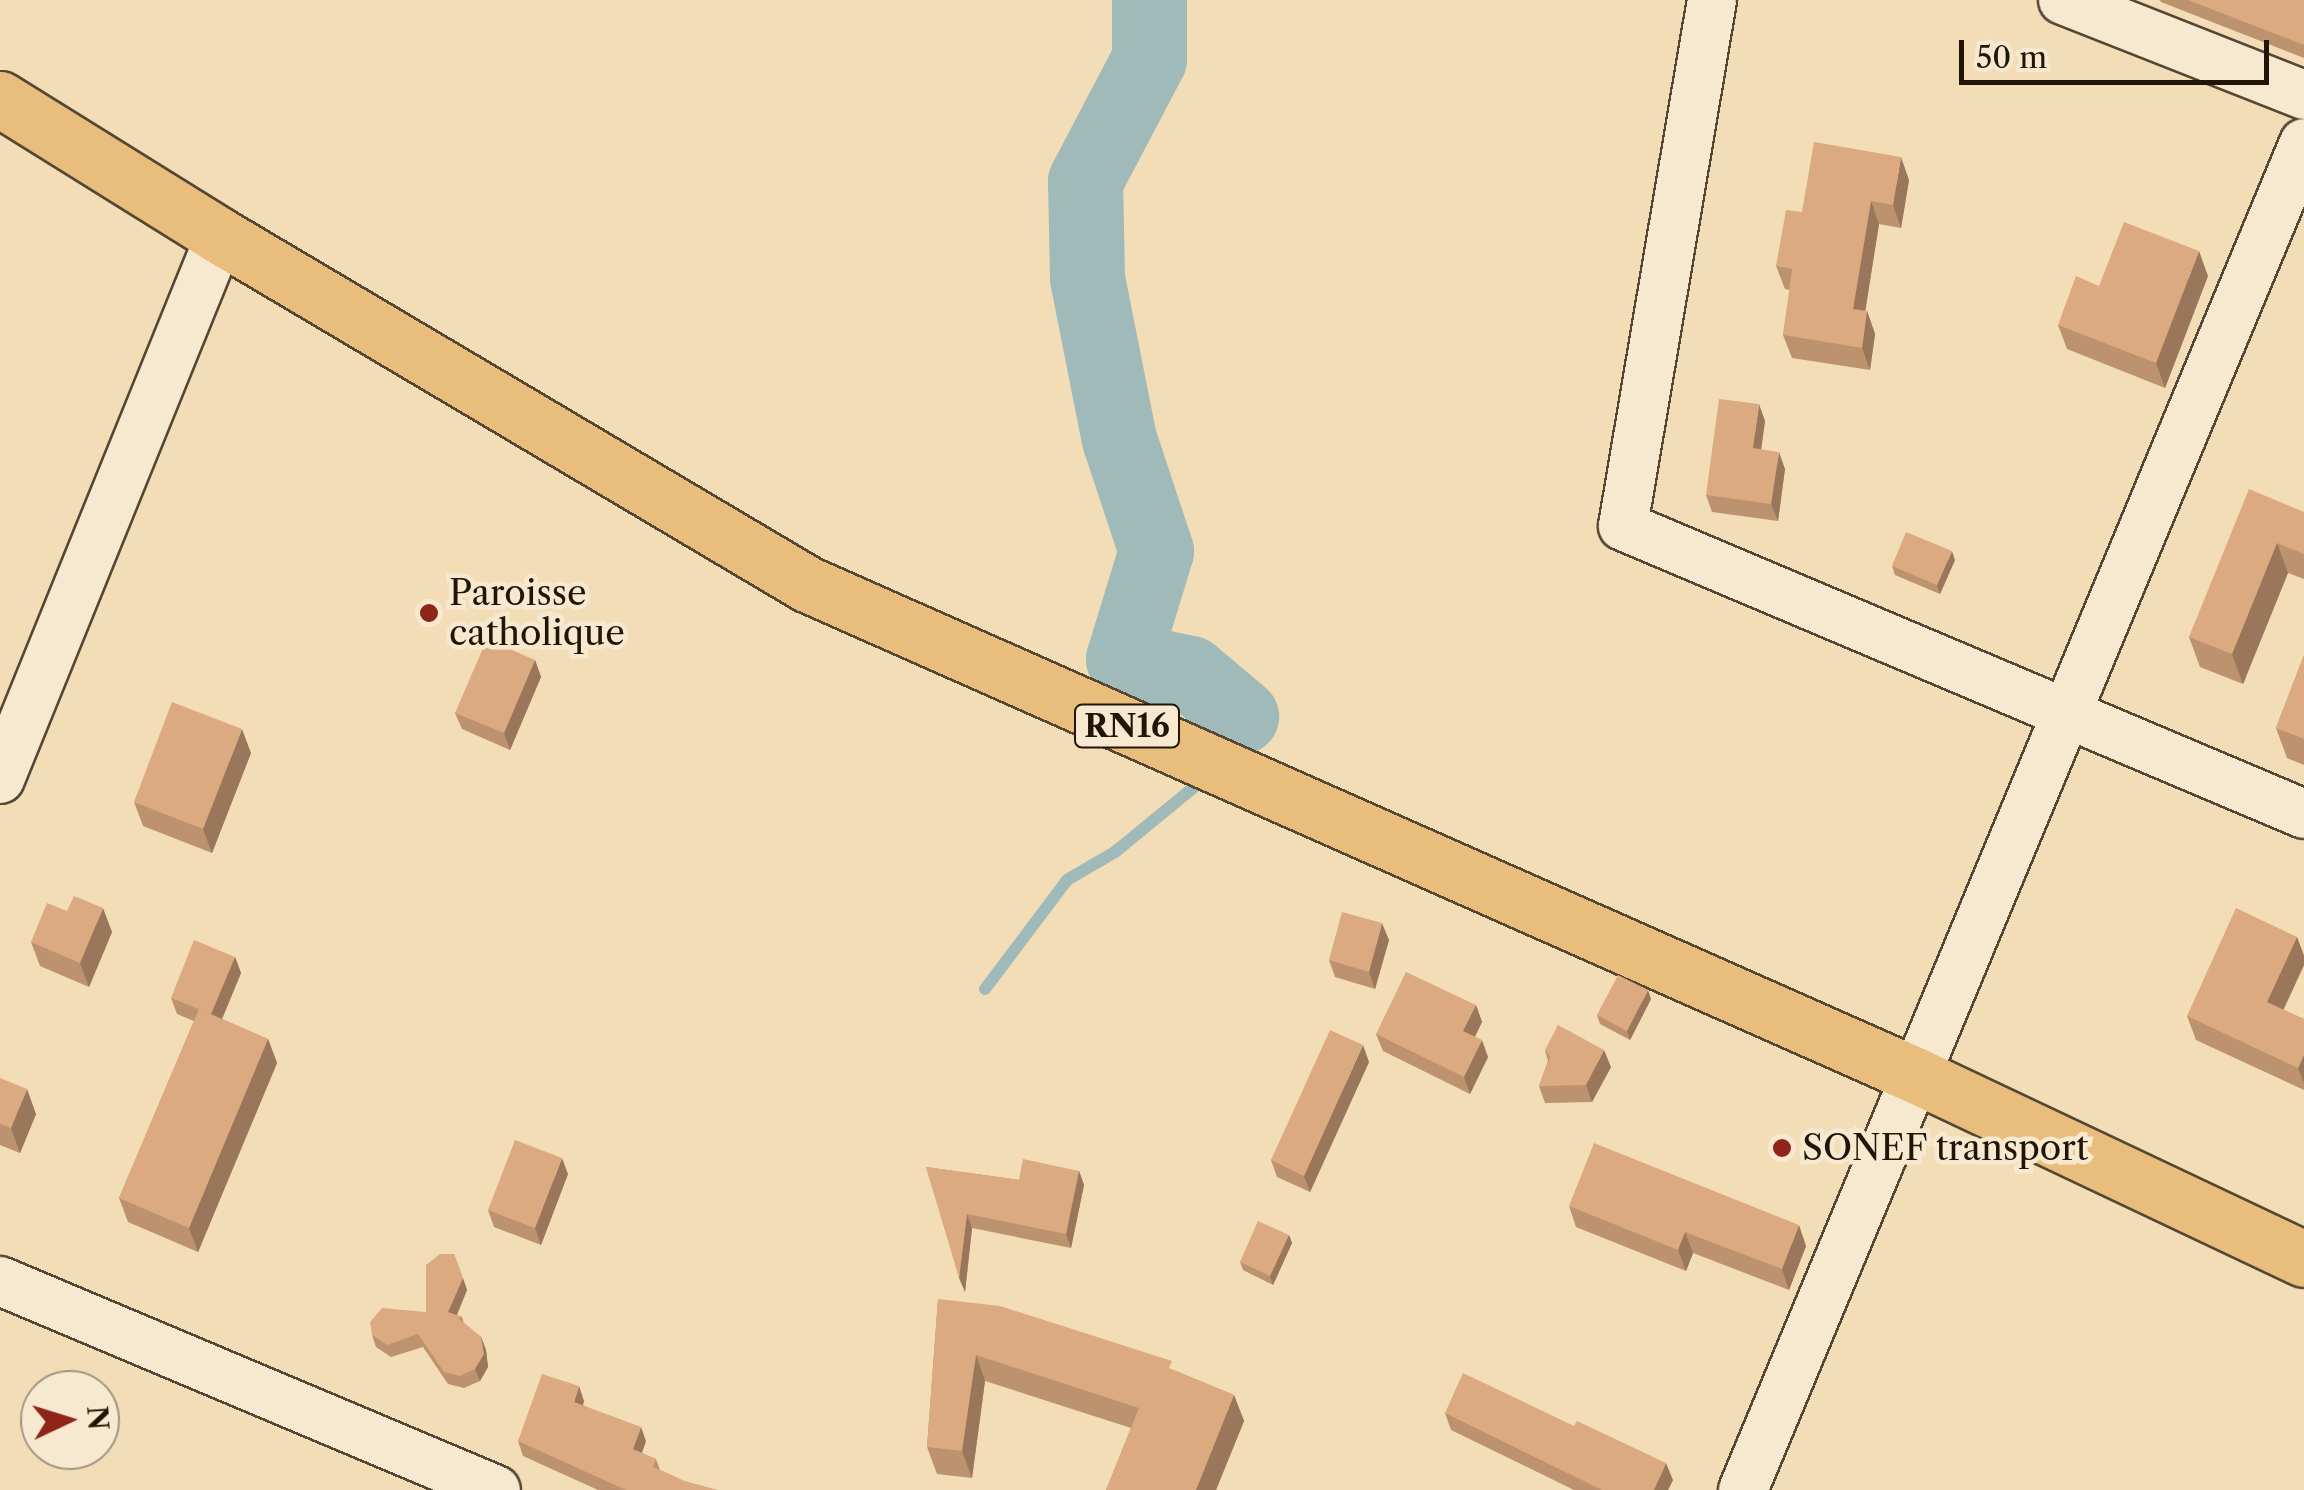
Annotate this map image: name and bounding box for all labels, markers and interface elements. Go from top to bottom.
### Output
scale bar [1964,20,2274,82]
text: 50 m [1976,39,2047,76]
place label: Paroisse catholique [449,572,625,654]
marker: Paroisse catholique [418,602,440,624]
road number: RN16 [1072,699,1182,753]
place label: SONEF transport [1802,1127,2089,1169]
marker: SONEF transport [1771,1137,1793,1159]
north arrow [20,1370,120,1470]
text: N [80,1405,116,1431]

